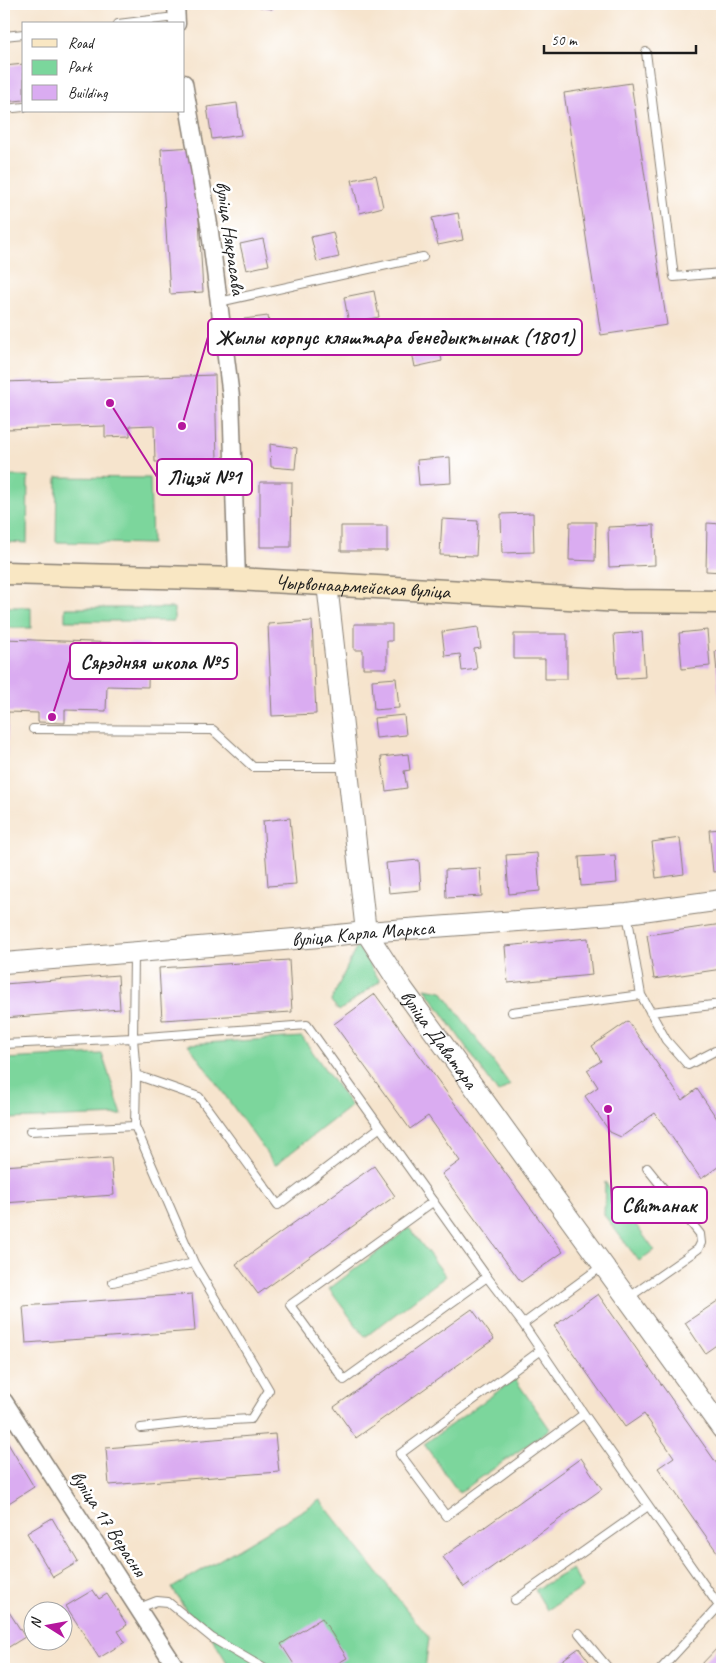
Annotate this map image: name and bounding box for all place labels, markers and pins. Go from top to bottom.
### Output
callout: Жылы корпус кляштара бенедыктынак (1801) [208,319,582,355]
callout: Ліцэй №1 [157,459,252,495]
callout: Сярэдняя школа №5 [70,643,237,679]
callout: Свитанак [612,1187,707,1223]

